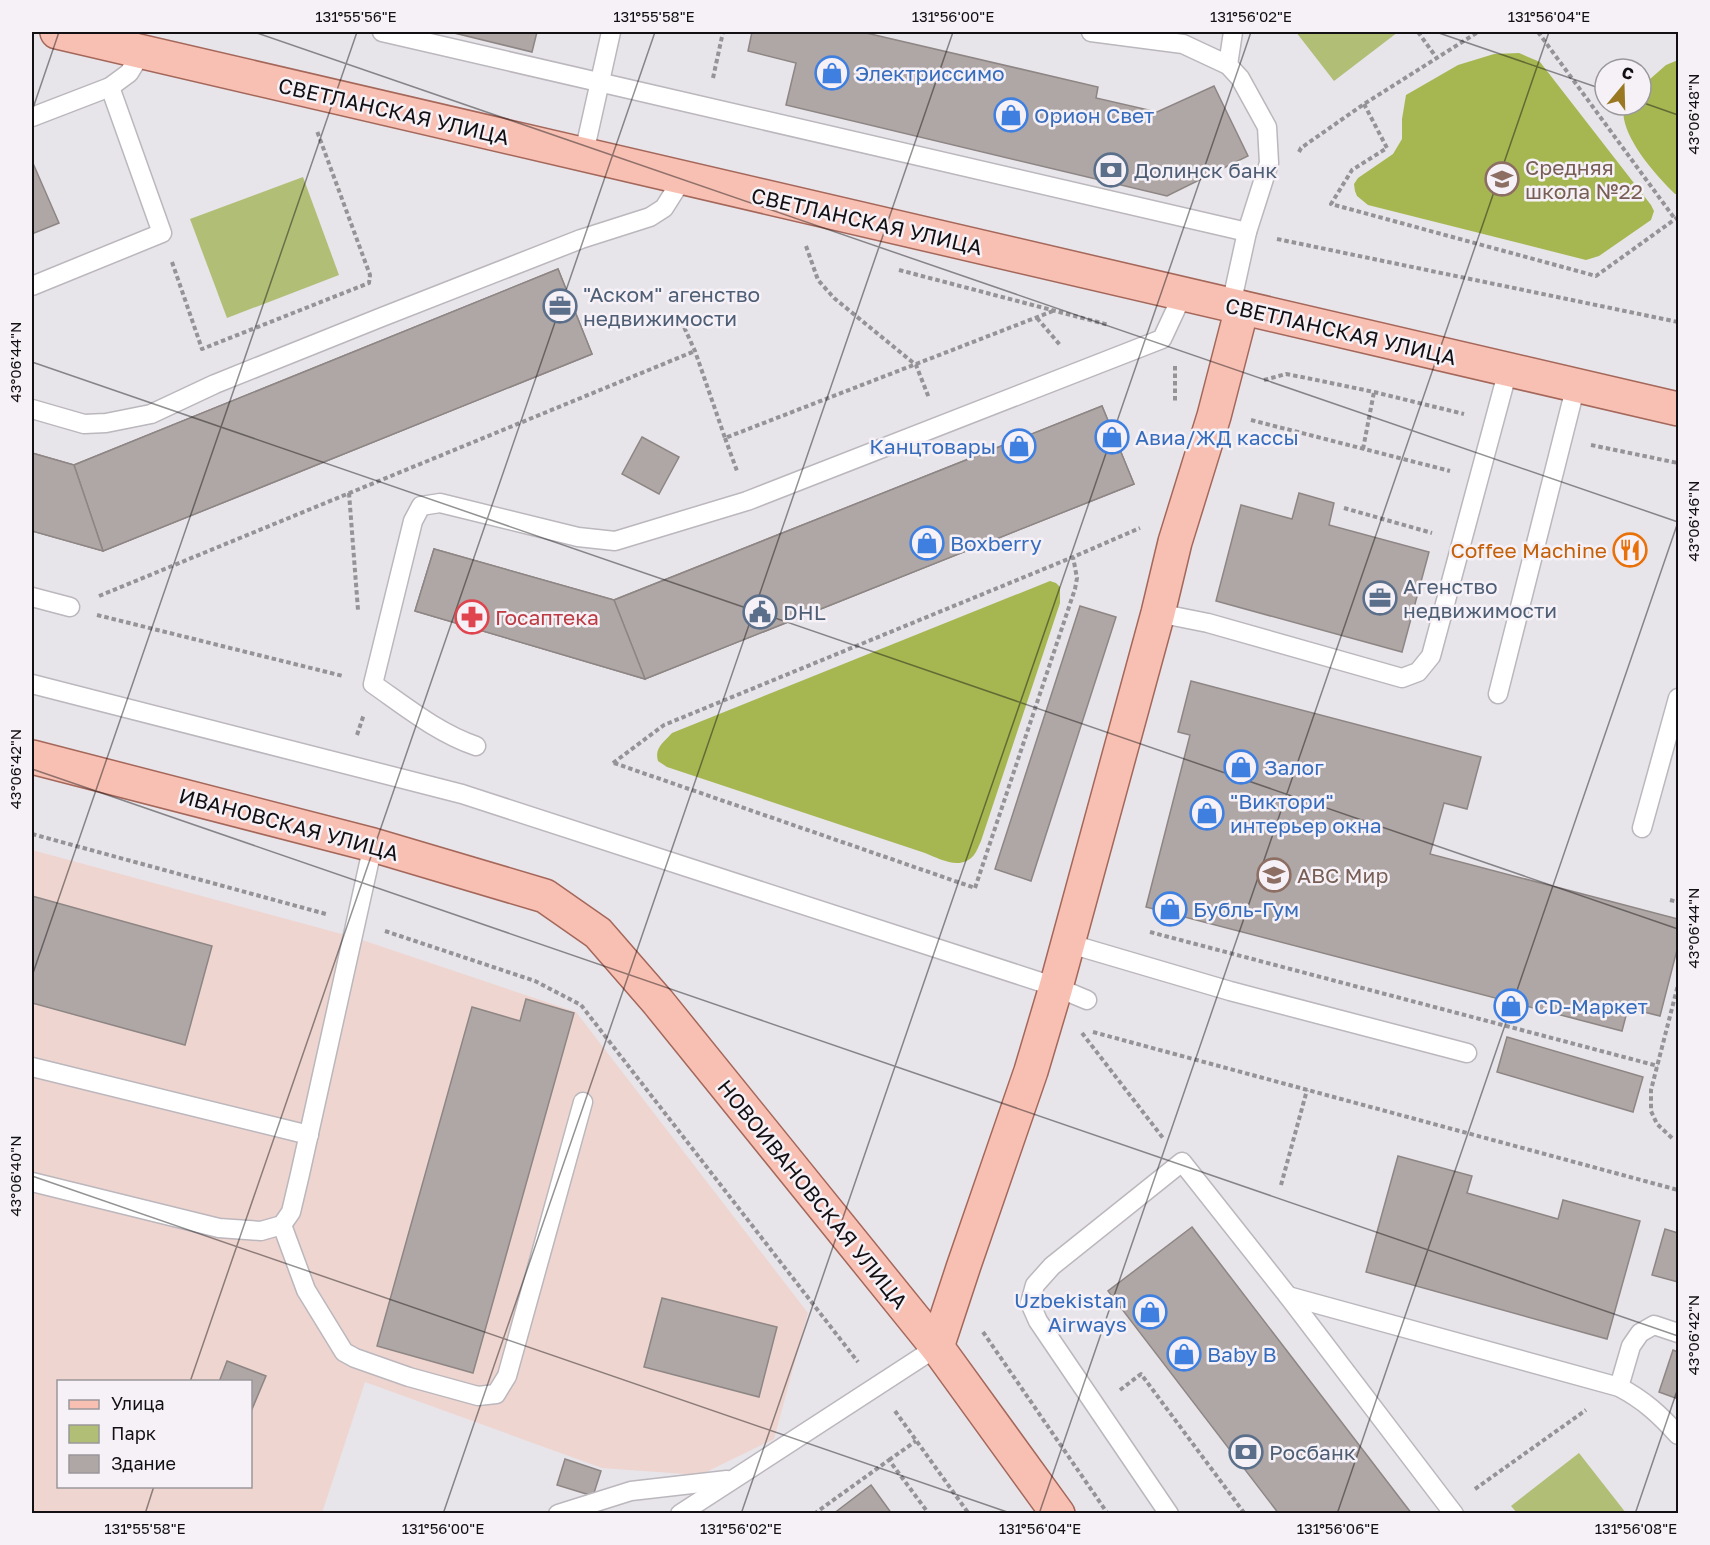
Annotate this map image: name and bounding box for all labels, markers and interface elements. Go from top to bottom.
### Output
text: 131°55'56"E [315,7,397,25]
text: 131°55'58"E [613,7,695,25]
text: 131°56'00"E [912,7,994,25]
text: 131°56'02"E [1210,7,1292,25]
text: 131°56'04"E [1508,7,1590,25]
shop icon: Электриссимо [814,55,850,91]
north arrow [1593,57,1653,117]
place label: Электриссимо [855,60,1005,86]
text: С [1619,62,1637,84]
street label: СВЕТЛАНСКАЯ УЛИЦА [276,72,512,150]
text: 43°06'48"N [1684,73,1702,155]
shop icon: Орион Свет [993,97,1029,133]
place label: Орион Свет [1034,102,1154,128]
bank icon: Долинск банк [1093,152,1129,188]
place label: Средняя школа №22 [1525,154,1643,204]
place label: Долинск банк [1134,157,1277,183]
school or university icon: Средняя школа №22 [1484,161,1520,197]
street label: СВЕТЛАНСКАЯ УЛИЦА [749,182,985,260]
place label: "Аском" агенство недвижимости [583,281,760,331]
office icon: "Аском" агенство недвижимости [542,288,578,324]
street label: СВЕТЛАНСКАЯ УЛИЦА [1223,292,1459,370]
text: 43°06'44"N [6,321,24,403]
shop icon: Авиа/ЖД кассы [1094,419,1130,455]
place label: Авиа/ЖД кассы [1135,424,1299,450]
shop icon: Канцтовары [1001,428,1037,464]
place label: Канцтовары [869,433,996,459]
text: 43°06'46"N [1684,481,1702,561]
shop icon: Boxberry [909,525,945,561]
place label: Boxberry [950,530,1042,556]
restaurant icon: Coffee Machine [1612,532,1648,568]
place label: Coffee Machine [1450,537,1607,563]
place label: Агенство недвижимости [1403,573,1557,623]
office icon: Агенство недвижимости [1362,580,1398,616]
public building icon: DHL [742,594,778,630]
pharmacy icon: Госаптека [454,599,490,635]
place label: DHL [783,599,826,625]
place label: Госаптека [495,604,599,630]
text: 43°06'42"N [6,729,24,809]
shop icon: Залог [1223,749,1259,785]
place label: Залог [1264,754,1324,780]
street label: ИВАНОВСКАЯ УЛИЦА [176,782,402,866]
place label: "Виктори" интерьер окна [1230,788,1382,838]
shop icon: "Виктори" интерьер окна [1189,795,1225,831]
school or university icon: ABC Мир [1256,857,1292,893]
place label: ABC Мир [1297,862,1388,888]
text: 43°06'44"N [1684,887,1702,969]
shop icon: Бубль-Гум [1152,891,1188,927]
place label: Бубль-Гум [1193,896,1299,922]
shop icon: CD-Маркет [1493,988,1529,1024]
place label: CD-Маркет [1534,993,1648,1019]
street label: НОВОИВАНОВСКАЯ УЛИЦА [712,1074,914,1314]
text: 43°06'40"N [6,1135,24,1217]
place label: Uzbekistan Airways [1014,1287,1127,1337]
shop icon: Uzbekistan Airways [1132,1294,1168,1330]
text: 43°06'42"N [1684,1295,1702,1375]
shop icon: Baby B [1166,1336,1202,1372]
place label: Baby B [1207,1341,1277,1367]
legend [57,1380,252,1488]
text: Улица [111,1392,165,1414]
text: Парк [111,1422,156,1444]
bank icon: Росбанк [1228,1434,1264,1470]
place label: Росбанк [1269,1439,1356,1465]
text: Здание [111,1452,176,1474]
text: 131°55'58"E [104,1519,186,1537]
text: 131°56'00"E [402,1519,484,1537]
text: 131°56'02"E [700,1519,782,1537]
text: 131°56'04"E [999,1519,1081,1537]
text: 131°56'06"E [1297,1519,1379,1537]
text: 131°56'08"E [1595,1519,1677,1537]

